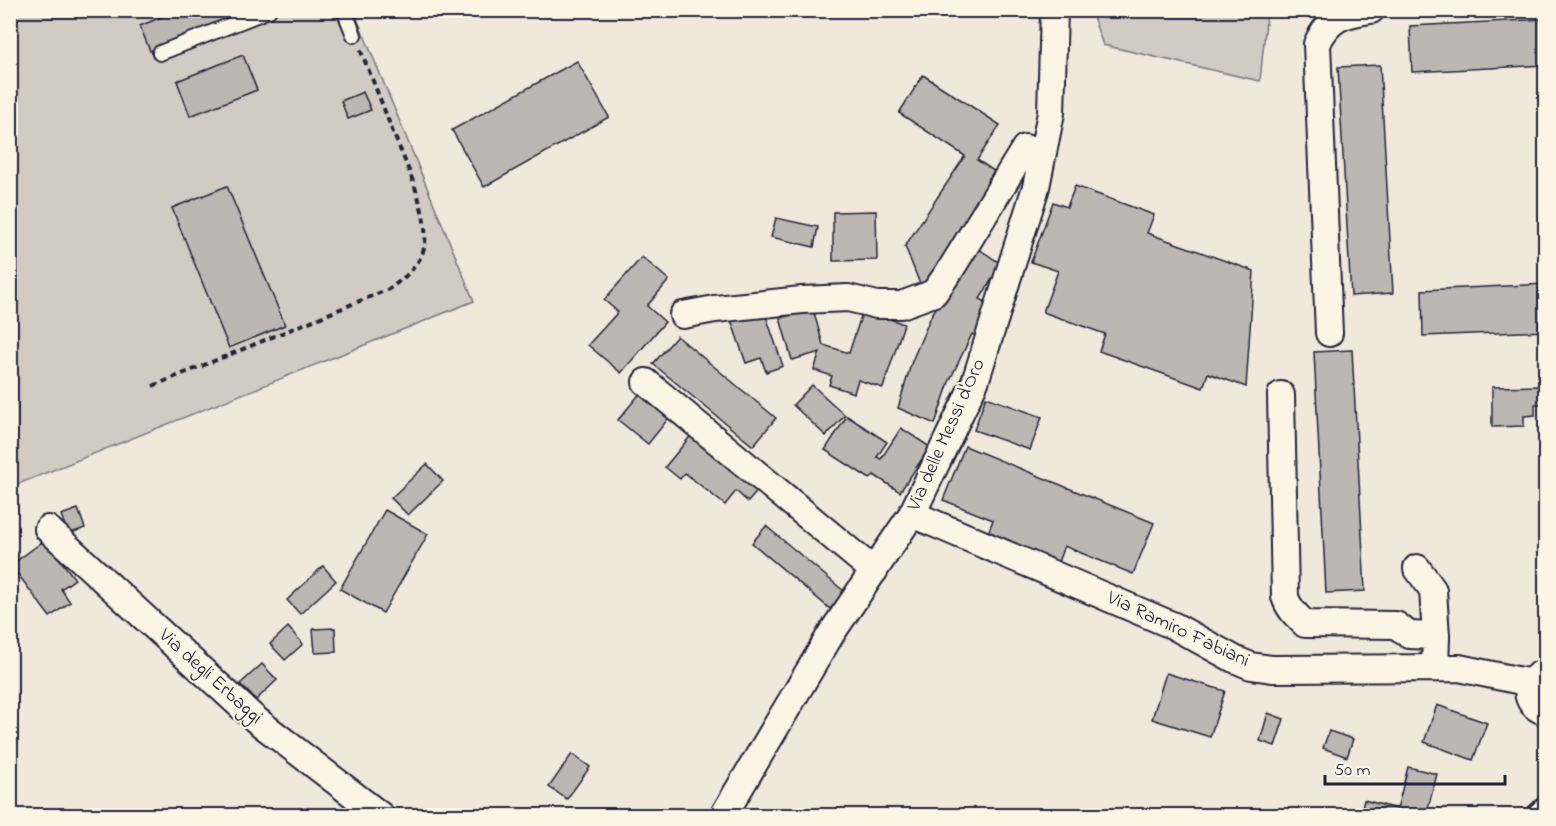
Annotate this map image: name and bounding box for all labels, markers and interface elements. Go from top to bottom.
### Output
street label: Via delle Messi d'Oro [900,354,994,517]
street label: Via Ramiro Fabiani [1101,584,1254,676]
street label: Via degli Erbaggi [150,622,269,732]
scale bar [1325,748,1505,786]
text: 50 m [1334,758,1371,784]

